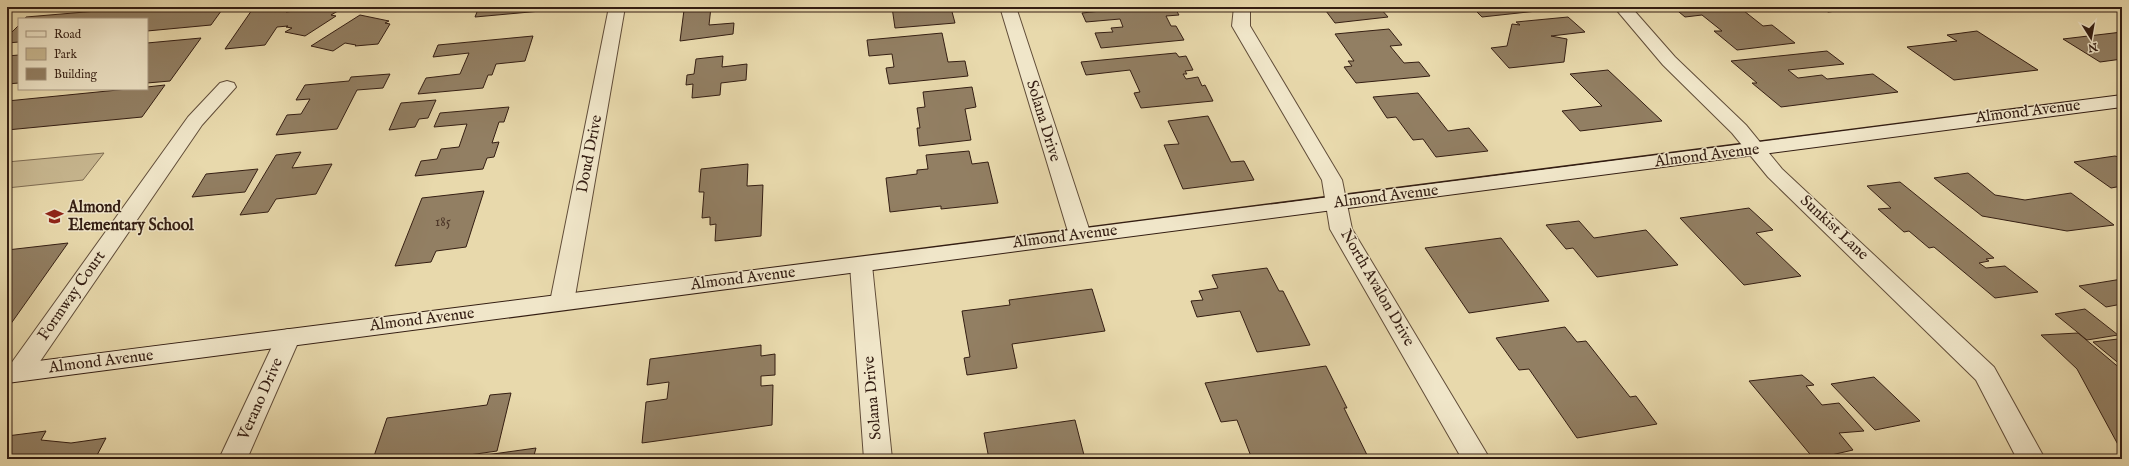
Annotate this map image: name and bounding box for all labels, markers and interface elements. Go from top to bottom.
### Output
legend [18,18,148,90]
north arrow [2071,18,2111,58]
text: Road [54,27,82,42]
text: N [2086,39,2100,55]
text: Park [54,47,77,62]
text: Building [54,67,98,82]
street label: Solana Drive [1021,78,1065,164]
street label: Almond Avenue [1973,96,2082,128]
street label: Doud Drive [573,113,607,195]
street label: Almond Avenue [1652,140,1761,172]
street label: Almond Avenue [1331,181,1440,213]
street label: Sunkist Lane [1795,191,1873,265]
place label: Almond Elementary School [67,198,194,236]
school or university icon: Almond Elementary School [45,207,65,227]
house number: 185 [435,213,451,231]
street label: Almond Avenue [1010,221,1119,253]
street label: North Avalon Drive [1335,226,1419,350]
street label: Formway Court [34,247,111,345]
street label: Almond Avenue [688,263,797,295]
street label: Almond Avenue [367,304,476,336]
street label: Almond Avenue [46,346,155,378]
street label: Verano Drive [234,355,288,444]
street label: Solana Drive [859,355,887,441]

